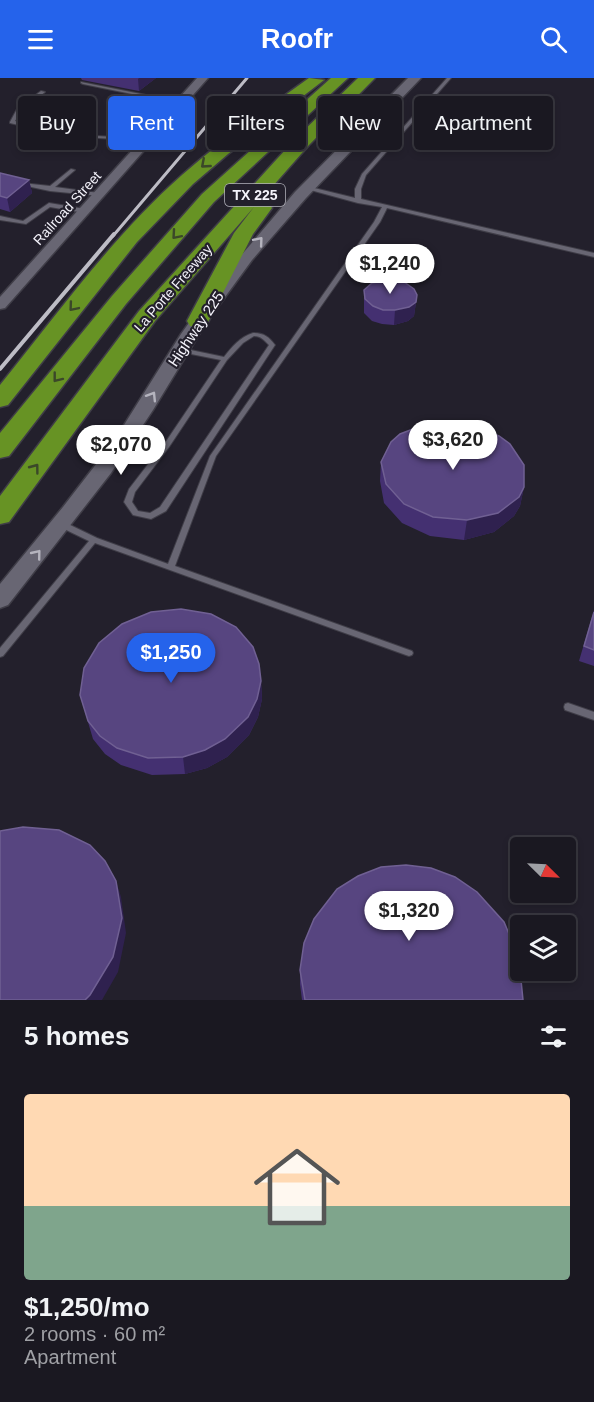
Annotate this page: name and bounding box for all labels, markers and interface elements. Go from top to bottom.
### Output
icon: menu [24,23,57,56]
icon: search [537,23,570,56]
text: Roofr [261,24,333,54]
chip: Buy [18,96,96,150]
chip: Rent [108,96,195,150]
chip: Filters [207,96,306,150]
chip: New [318,96,402,150]
chip: Apartment [414,96,553,150]
one-way arrow [202,157,212,168]
street label: Railroad Street [30,168,104,248]
road number: TX 225 [225,184,285,206]
one-way arrow [173,228,184,239]
one-way arrow [252,237,263,248]
street label: La Porte Freeway [131,241,215,335]
pin: $1,240 [341,244,439,295]
text: $1,240 [359,252,421,274]
street label: Highway 225 [164,288,227,369]
one-way arrow [69,300,80,311]
one-way arrow [53,372,64,383]
one-way arrow [145,392,157,402]
pin: $3,620 [404,420,502,471]
pin: $2,070 [72,425,170,476]
text: $3,620 [422,428,484,450]
text: $2,070 [90,433,152,455]
one-way arrow [28,464,39,475]
one-way arrow [30,549,41,560]
pin: $1,250 [122,633,220,684]
text: $1,250 [140,641,202,663]
north arrow [510,837,576,903]
map controls [510,837,576,981]
pin: $1,320 [360,891,458,942]
text: $1,320 [378,899,440,921]
button: layers [510,915,576,981]
icon: filters [537,1020,570,1053]
text: 5 homes [24,1021,130,1051]
icon: home [243,1133,351,1241]
text: $1,250/mo [24,1292,150,1322]
text: 2 rooms · 60 m² [24,1323,165,1345]
text: Apartment [24,1346,116,1368]

